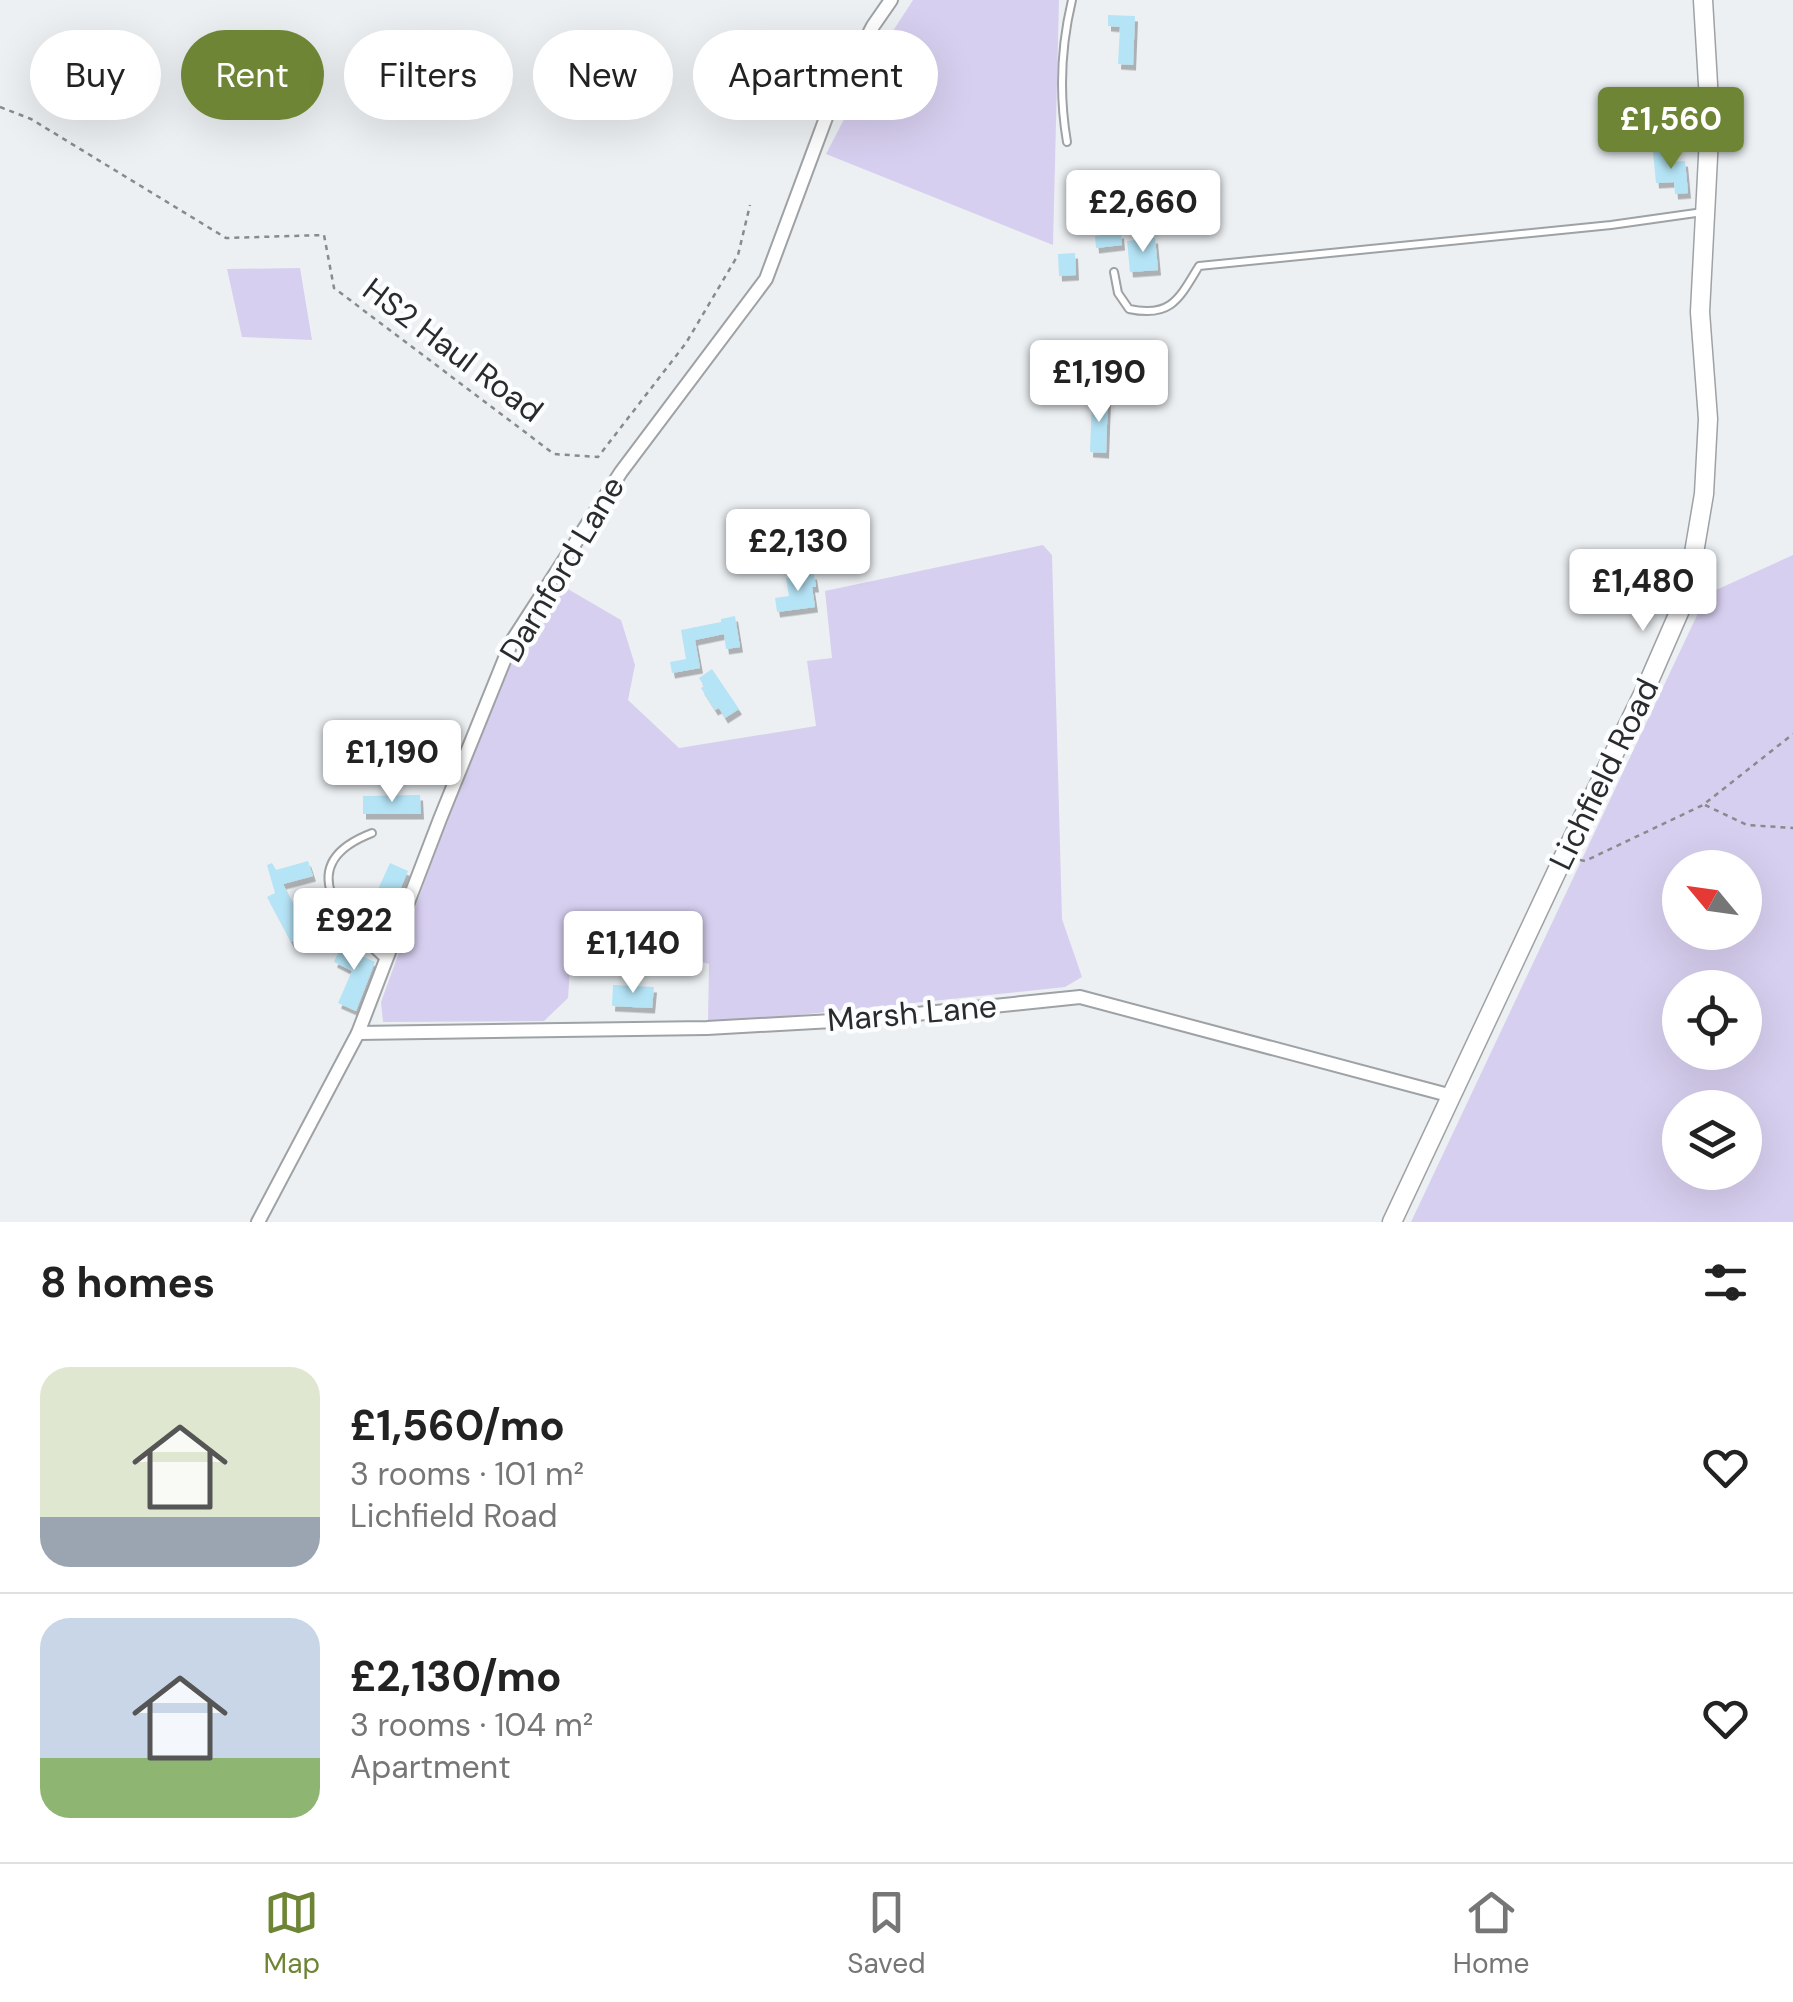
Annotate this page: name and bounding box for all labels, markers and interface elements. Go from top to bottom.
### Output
chip: Buy [30,30,161,120]
chip: Rent [181,30,324,120]
chip: Filters [344,30,513,120]
chip: New [533,30,673,120]
chip: Apartment [693,30,938,120]
pin: £1,560 [1590,87,1752,172]
text: £1,560 [1620,98,1722,140]
pin: £2,660 [1062,170,1224,255]
text: £2,660 [1088,181,1198,223]
street label: HS2 Haul Road [355,269,551,431]
pin: £1,190 [1018,340,1180,425]
text: £1,190 [1052,351,1146,393]
street label: Darnford Lane [490,468,634,670]
pin: £2,130 [717,509,879,594]
text: £2,130 [748,520,848,562]
pin: £1,480 [1562,549,1724,634]
text: £1,480 [1591,560,1695,602]
street label: Lichfield Road [1540,671,1668,877]
pin: £1,190 [311,720,473,805]
text: £1,190 [345,731,439,773]
north arrow [1662,850,1762,950]
map controls [1662,850,1762,1190]
pin: £922 [295,888,413,973]
text: £922 [315,899,393,941]
pin: £1,140 [552,911,714,996]
text: £1,140 [586,922,680,964]
button: locate [1662,970,1762,1070]
street label: Marsh Lane [826,985,998,1041]
button: layers [1662,1090,1762,1190]
text: 8 homes [40,1255,215,1310]
icon: filters [1698,1255,1753,1310]
text: £1,560/mo [350,1398,565,1453]
icon: home [120,1407,240,1527]
icon: heart [1698,1440,1753,1495]
text: 3 rooms · 101 m² [350,1453,584,1495]
text: Lichfield Road [350,1495,558,1537]
text: £2,130/mo [350,1649,562,1704]
icon: home [120,1658,240,1778]
icon: heart [1698,1691,1753,1746]
text: 3 rooms · 104 m² [350,1704,593,1746]
text: Apartment [350,1746,511,1788]
tab: Map [264,1885,320,1982]
tab: Saved [847,1885,926,1982]
tab: Home [1453,1885,1529,1982]

